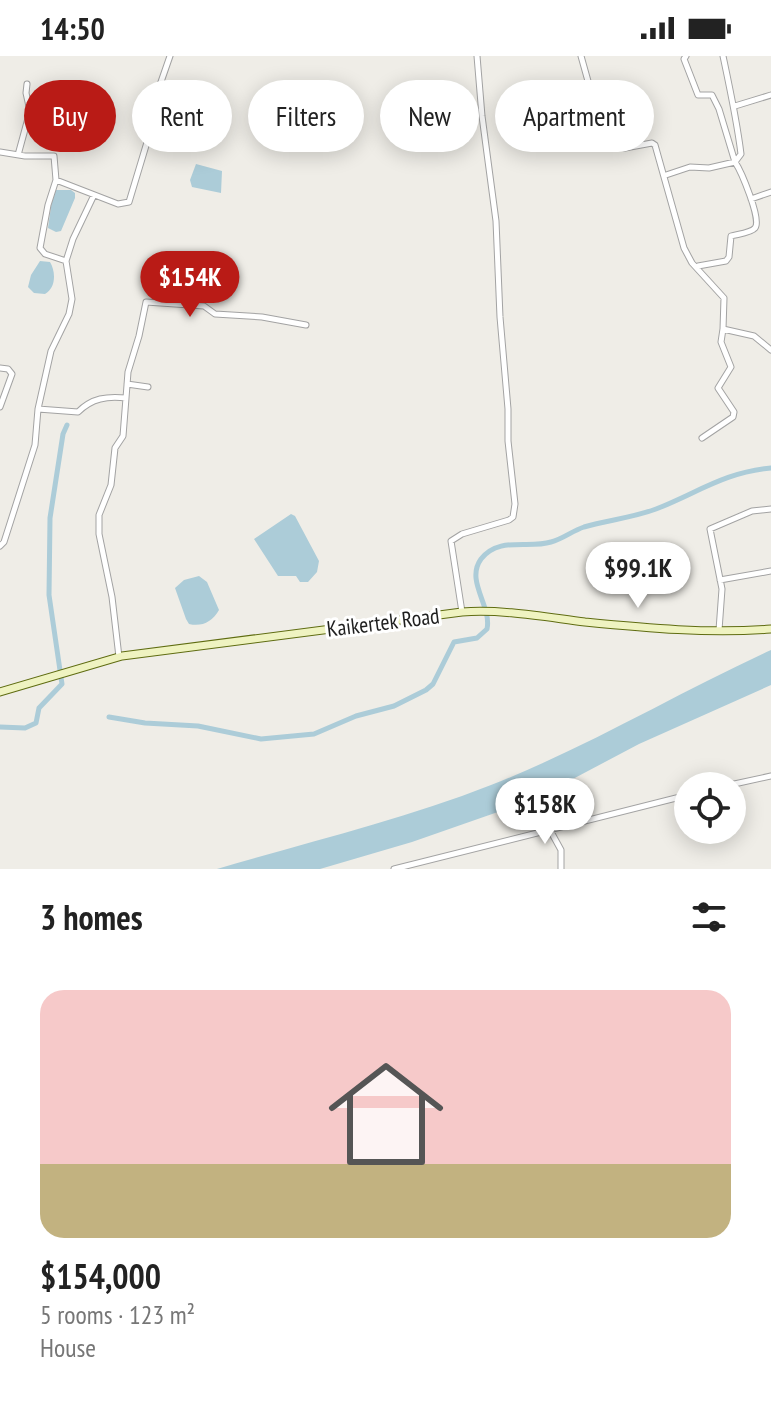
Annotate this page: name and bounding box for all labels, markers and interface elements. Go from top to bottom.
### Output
text: 14:50 [40,9,105,48]
chip: Buy [24,80,116,152]
chip: Rent [132,80,232,152]
chip: Filters [248,80,364,152]
chip: New [380,80,479,152]
chip: Apartment [495,80,654,152]
pin: $154K [134,251,246,319]
text: $154K [158,260,222,293]
pin: $99.1K [573,542,703,610]
text: $99.1K [604,551,672,584]
street label: Kaikertek Road [325,601,441,643]
map controls [674,772,746,844]
button: locate [674,772,746,844]
pin: $158K [489,778,601,846]
text: $158K [513,787,577,820]
text: 3 homes [40,895,143,939]
icon: filters [687,895,731,939]
icon: home [314,1042,458,1186]
text: $154,000 [40,1254,161,1298]
text: 5 rooms · 123 m² [40,1298,195,1331]
text: House [40,1331,96,1364]

